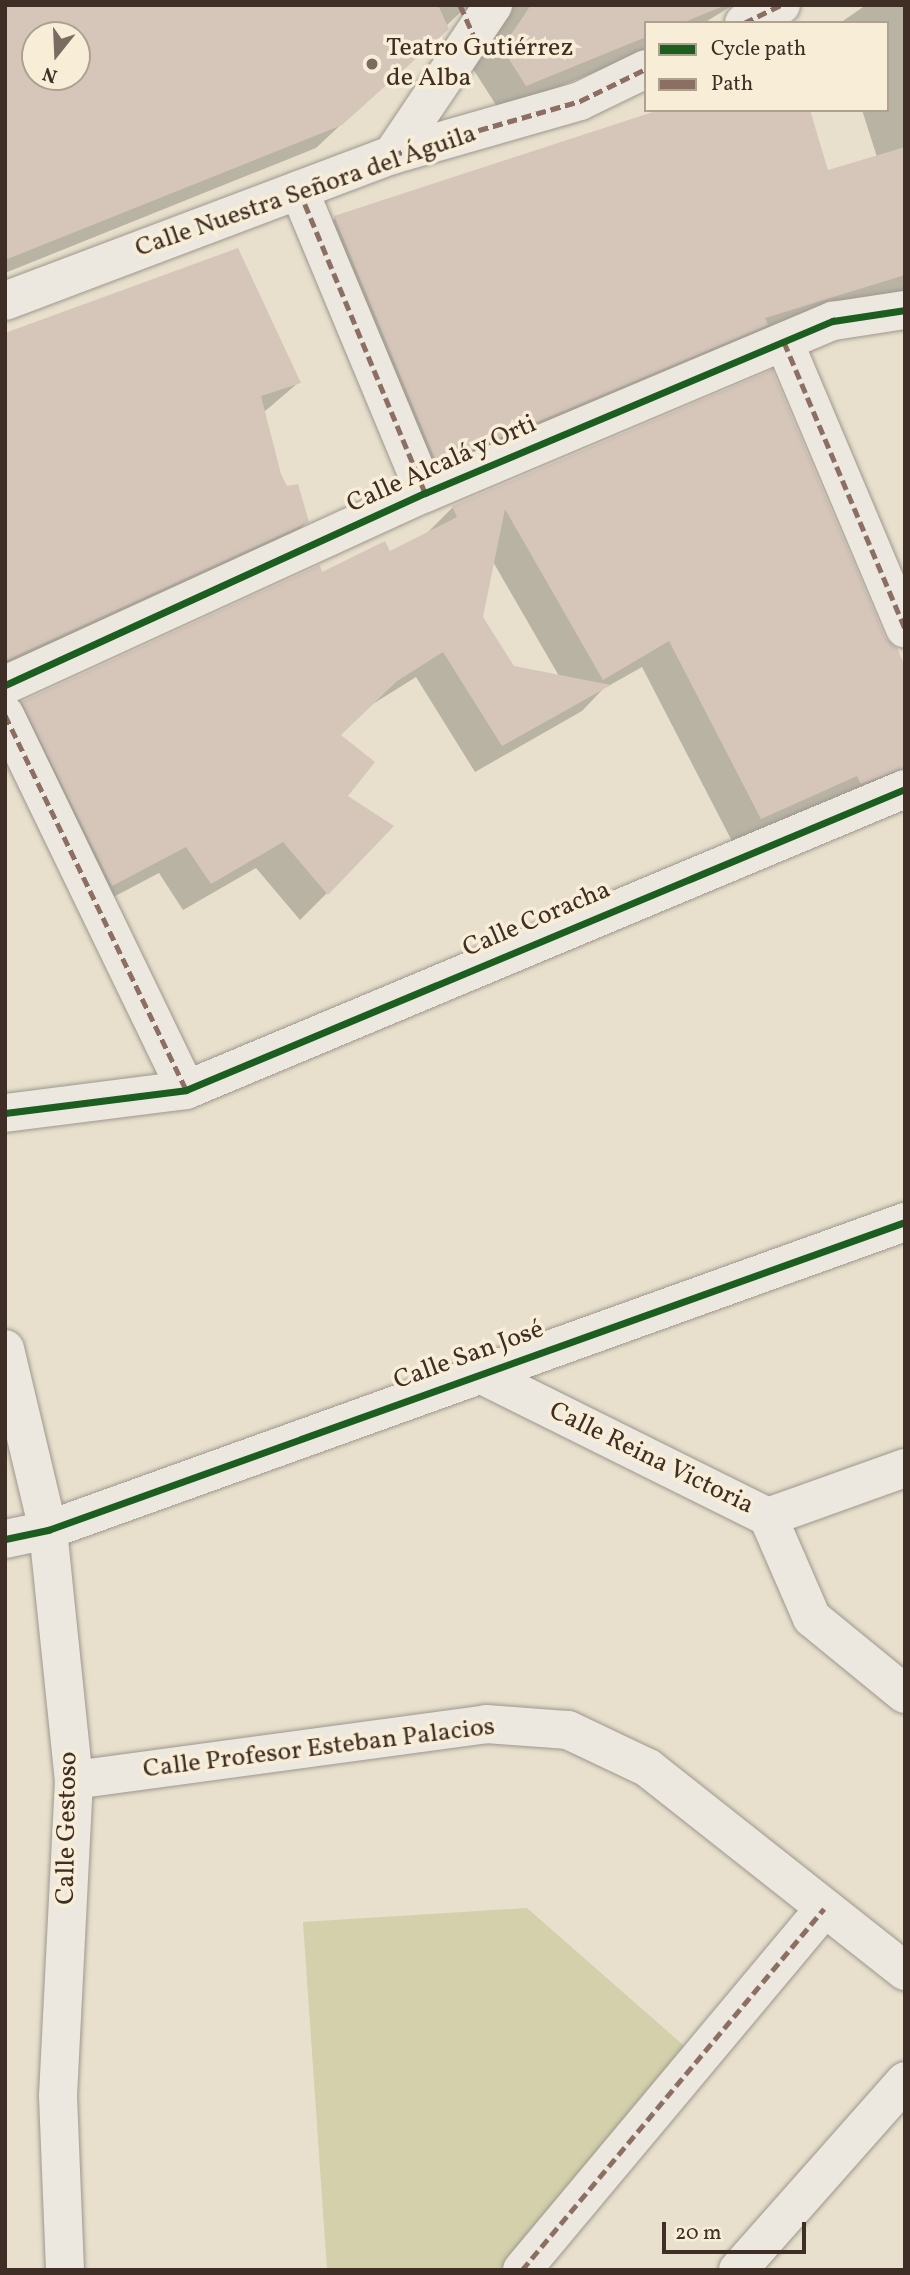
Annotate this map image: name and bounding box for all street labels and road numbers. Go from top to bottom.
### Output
street label: Calle Nuestra Señora del Águila [131,119,481,265]
street label: Calle Alcalá y Orti [342,409,542,521]
street label: Calle Coracha [459,875,615,965]
street label: Calle San José [390,1315,548,1397]
street label: Calle Reina Victoria [543,1396,759,1522]
street label: Calle Profesor Esteban Palacios [141,1712,497,1786]
street label: Calle Gestoso [51,1751,85,1905]

